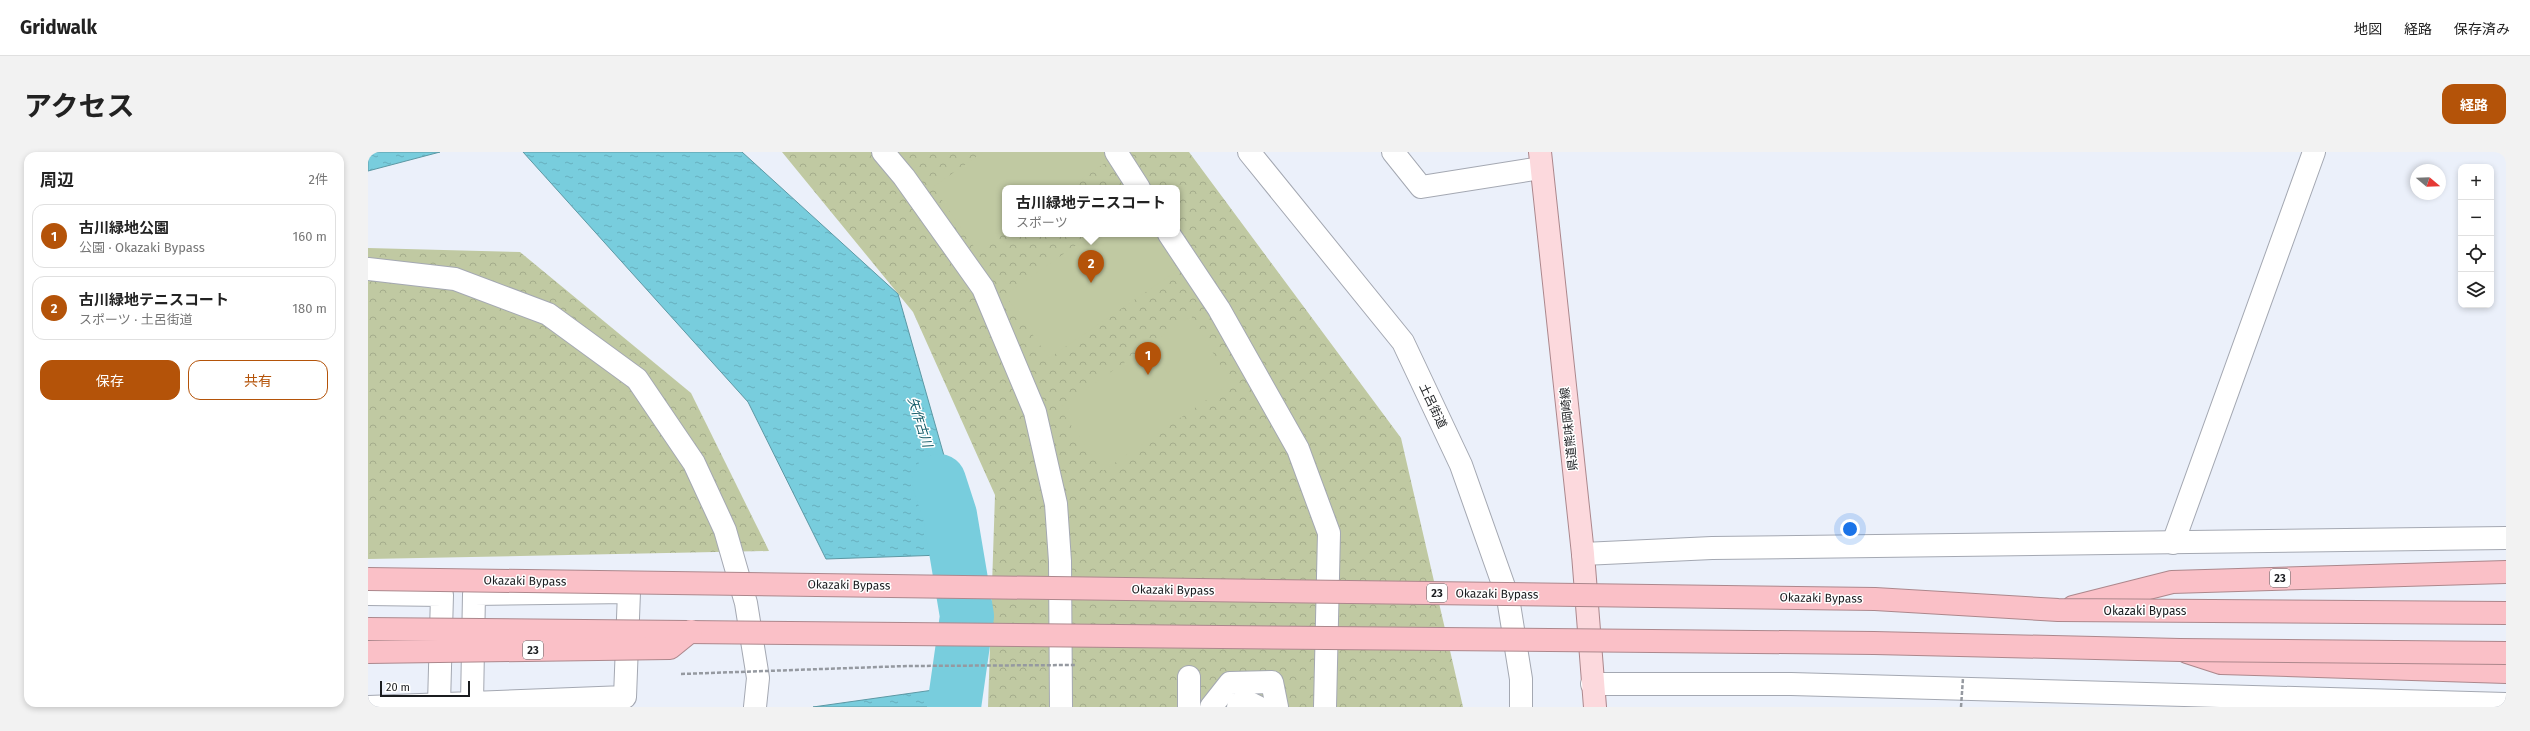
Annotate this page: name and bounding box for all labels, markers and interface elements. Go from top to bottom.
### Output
text: Gridwalk [20,16,97,39]
text: 地図 [2354,21,2382,38]
text: 経路 [2404,21,2432,38]
text: 保存済み [2454,21,2510,38]
button: 経路 [2442,84,2506,124]
text: アクセス [24,90,135,123]
north arrow [2410,164,2446,200]
map controls [2458,164,2494,308]
button: + [2458,164,2494,200]
text: 周辺 [40,170,74,191]
text: 2件 [309,172,328,187]
popup [1002,185,1180,237]
text: 古川緑地テニスコート [1016,194,1166,212]
button: − [2458,200,2494,236]
text: スポーツ [1016,215,1068,230]
text: 古川緑地公園 [79,219,169,237]
text: 1 [51,229,57,244]
text: 160 m [293,229,327,244]
button: locate [2458,236,2494,272]
text: 公園 · Okazaki Bypass [79,240,205,255]
pin: 2 [1078,250,1104,283]
button: layers [2458,272,2494,308]
text: 古川緑地テニスコート [79,291,229,309]
text: 2 [51,301,57,316]
text: 180 m [292,301,327,316]
text: スポーツ · 土呂街道 [79,312,193,327]
pin: 1 [1135,342,1161,375]
button: 保存 [40,360,180,400]
button: 共有 [188,360,328,400]
street label: 土呂街道 [1417,381,1449,431]
street label: 県道熊味岡崎線 [1558,386,1580,472]
water label: 矢作古川 [905,395,936,451]
your location [1840,519,1860,539]
road number: 23 [2270,569,2290,587]
street label: Okazaki Bypass [483,573,567,589]
street label: Okazaki Bypass [807,577,891,593]
street label: Okazaki Bypass [1131,582,1215,598]
road number: 23 [1427,584,1447,602]
street label: Okazaki Bypass [1455,586,1539,602]
street label: Okazaki Bypass [1779,590,1863,606]
street label: Okazaki Bypass [2104,604,2187,618]
road number: 23 [523,641,543,659]
scale bar [380,679,470,698]
text: 20 m [386,681,410,694]

